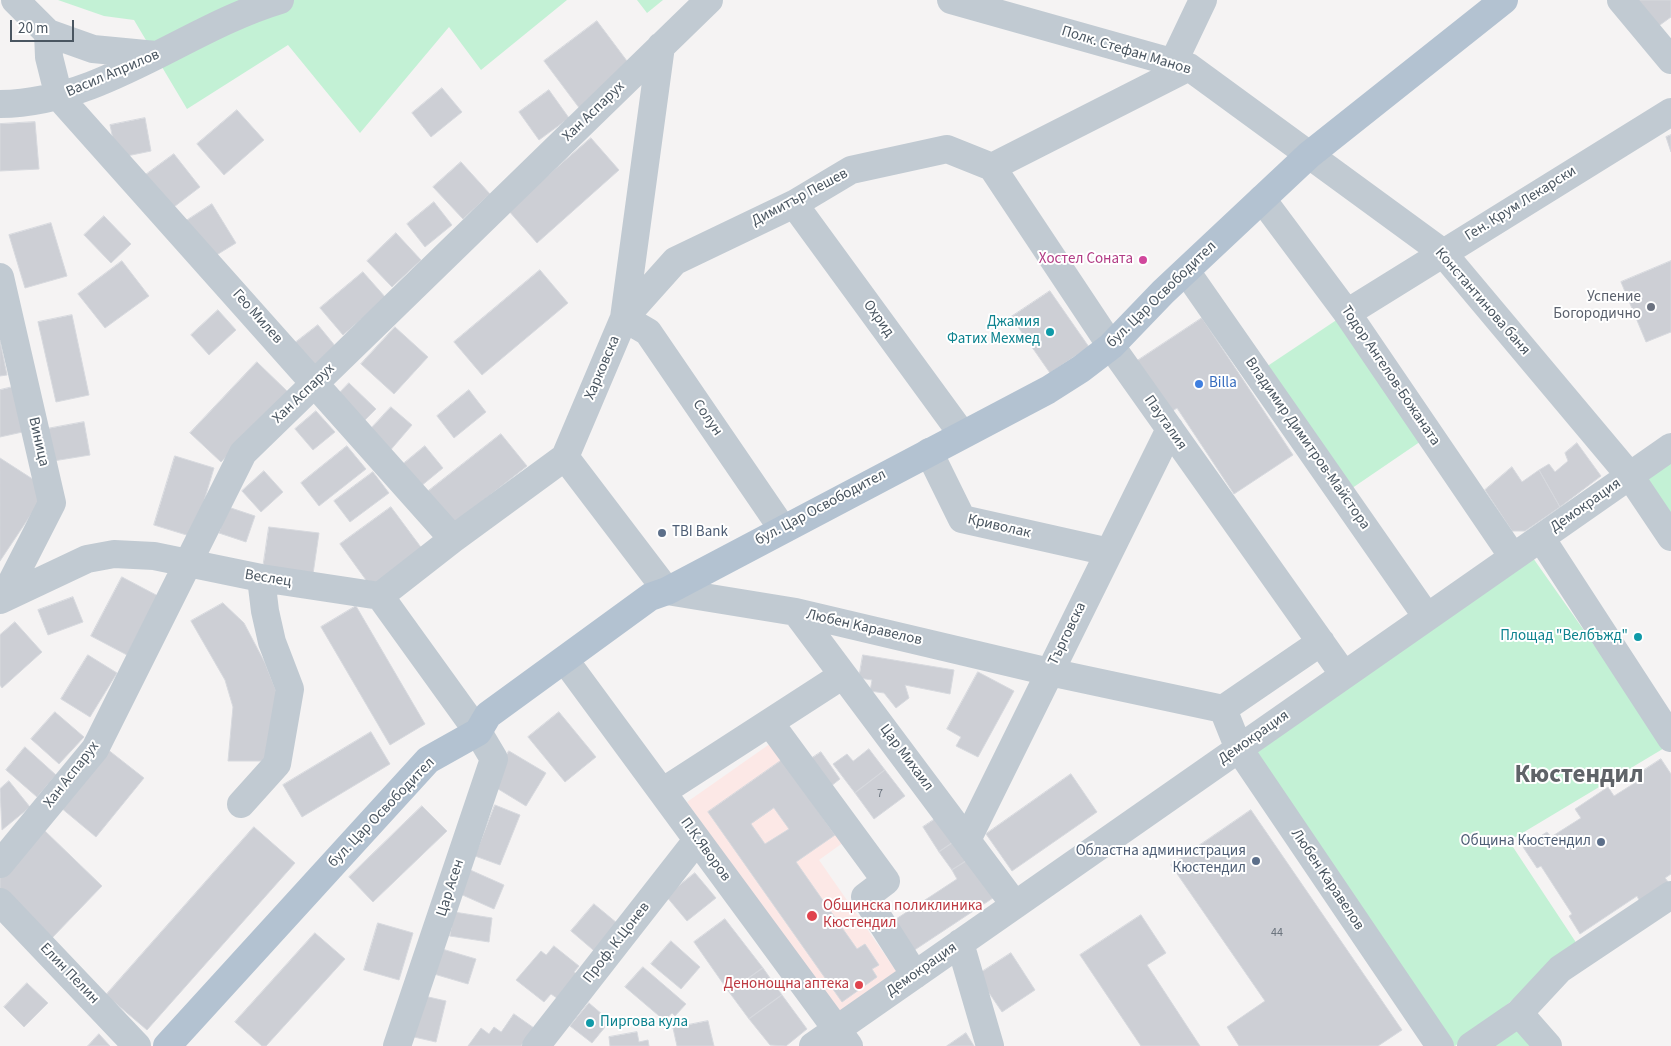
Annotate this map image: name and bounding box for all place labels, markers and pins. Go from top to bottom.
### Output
place label: Хостел Соната [1039,251,1133,269]
marker: Хостел Соната [1137,254,1149,266]
place label: Успение Богородично [1553,289,1641,324]
marker: Успение Богородично [1645,301,1657,313]
place label: Джамия Фатих Мехмед [947,314,1040,349]
marker: Джамия Фатих Мехмед [1044,326,1056,338]
place label: Billa [1209,375,1237,393]
marker: Billa [1193,378,1205,390]
place label: TBI Bank [672,524,728,542]
marker: TBI Bank [656,527,668,539]
place label: Площад "Велбъжд" [1500,628,1628,646]
marker: Площад "Велбъжд" [1632,631,1644,643]
place label: Община Кюстендил [1461,833,1591,851]
marker: Община Кюстендил [1595,836,1607,848]
place label: Областна администрация Кюстендил [1076,843,1246,878]
marker: Областна администрация Кюстендил [1250,855,1262,867]
place label: Общинска поликлиника Кюстендил [823,898,983,933]
marker: Общинска поликлиника Кюстендил [805,909,819,923]
place label: Денонощна аптека [724,976,849,994]
marker: Денонощна аптека [853,979,865,991]
place label: Пиргова кула [600,1014,688,1032]
marker: Пиргова кула [584,1017,596,1029]

